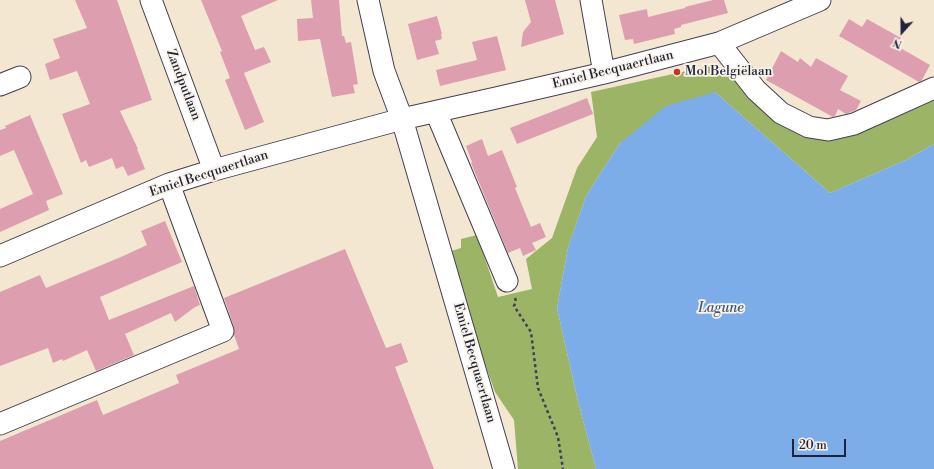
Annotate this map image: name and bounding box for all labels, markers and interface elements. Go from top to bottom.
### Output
north arrow [882,12,922,52]
text: N [891,35,904,51]
street label: Zandputlaan [162,47,204,123]
street label: Emiel Becquaertlaan [551,47,675,93]
place label: Mol Belgiëlaan [685,64,772,80]
marker: Mol Belgiëlaan [672,67,682,77]
street label: Emiel Becquaertlaan [148,147,270,201]
street label: Emiel Becquaertlaan [449,301,499,425]
water label: Lagune [698,301,744,317]
scale bar [794,431,848,457]
text: 20 m [799,438,827,453]

